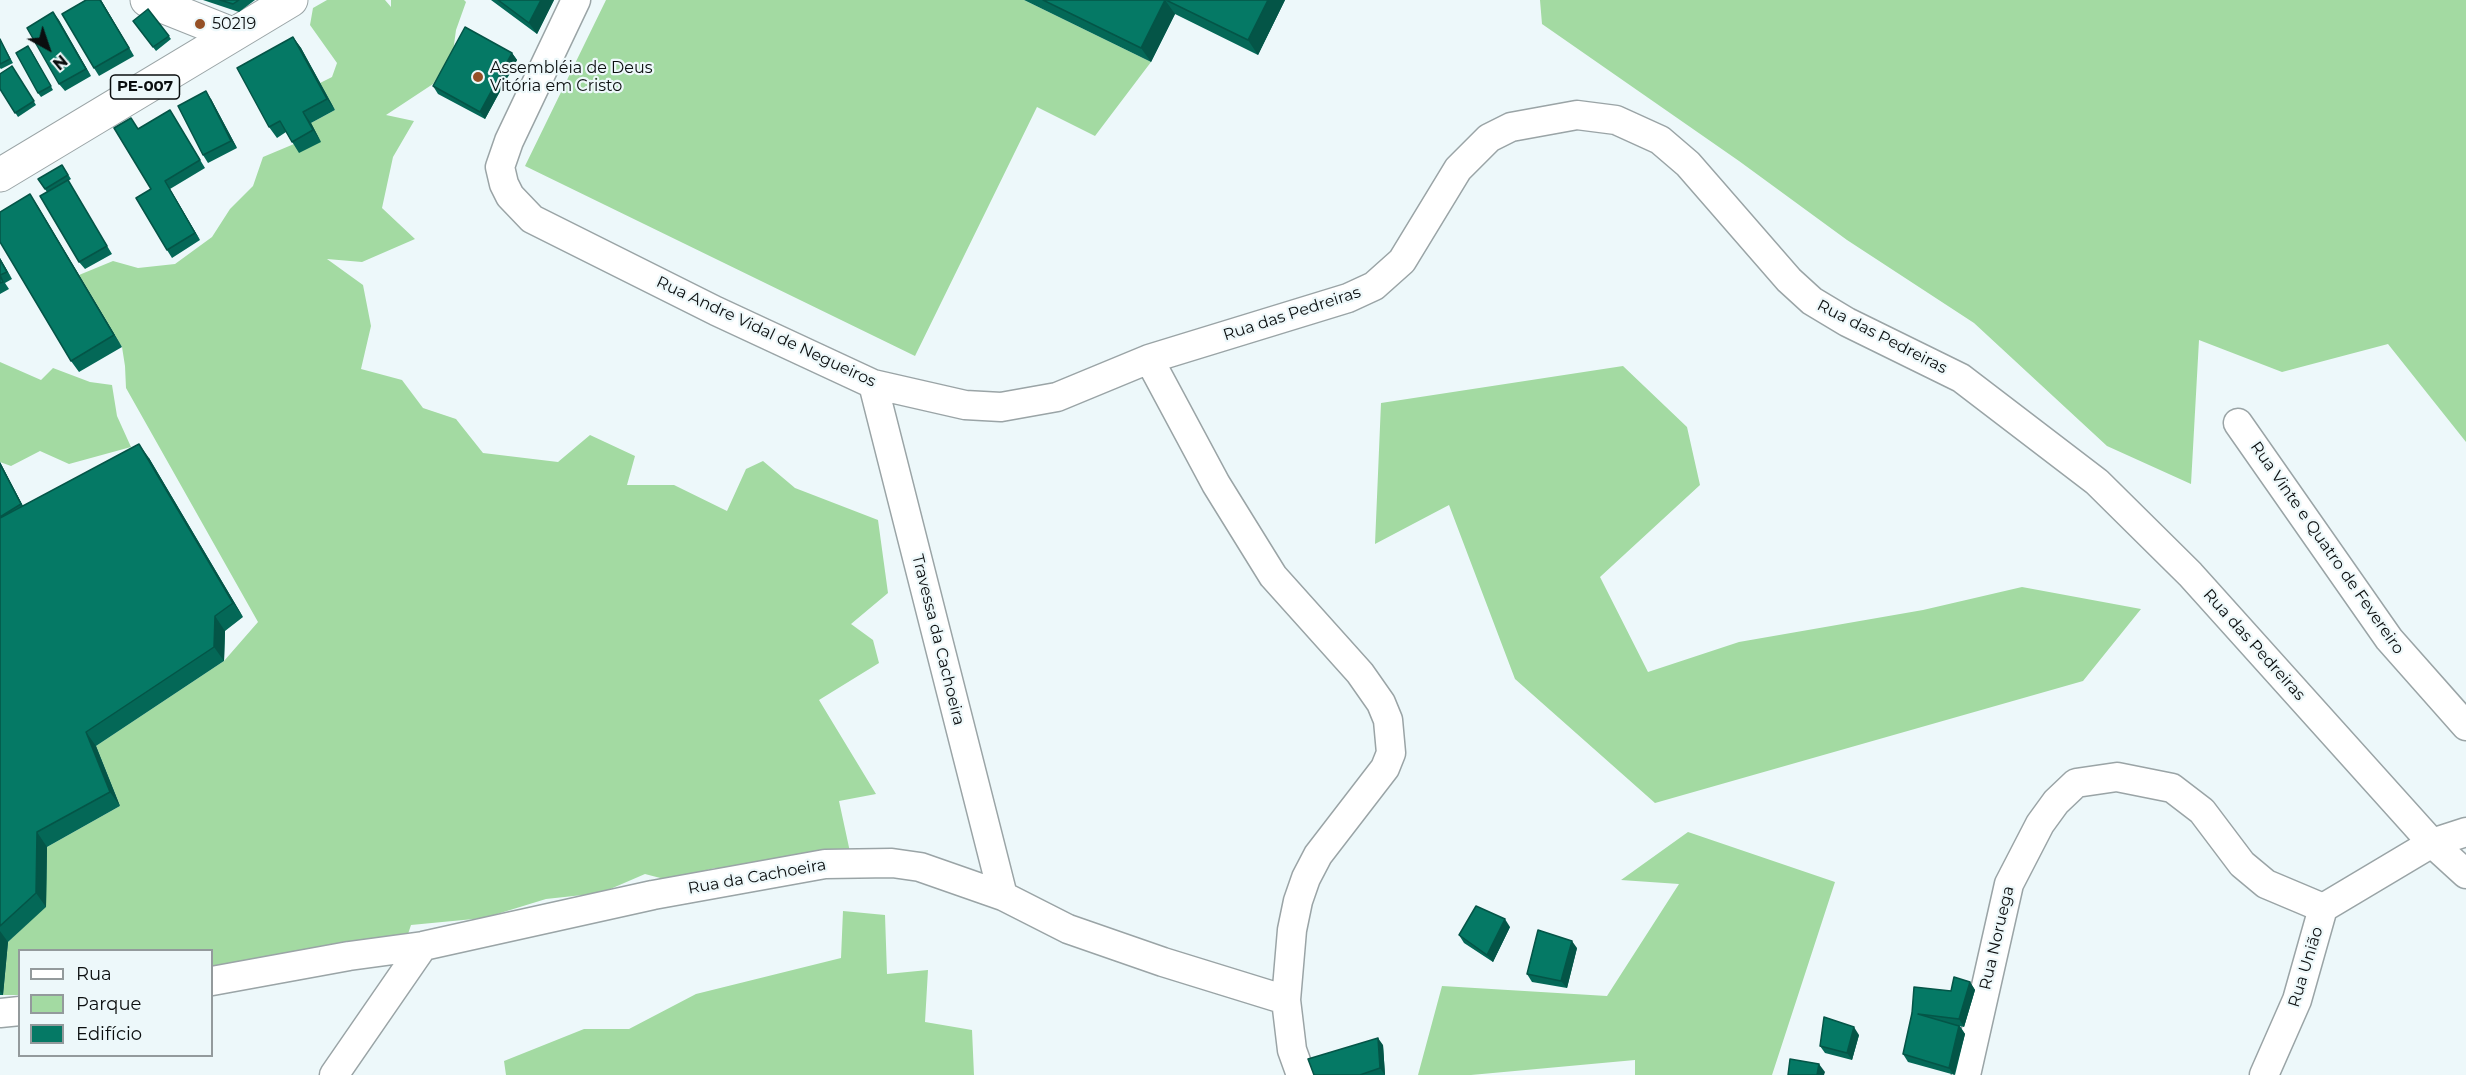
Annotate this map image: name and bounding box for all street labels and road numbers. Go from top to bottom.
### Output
road number: PE-007 [110,75,180,99]
street label: Rua Andre Vidal de Negueiros [653,273,879,391]
street label: Rua das Pedreiras [1221,283,1363,345]
street label: Rua das Pedreiras [1814,296,1950,378]
street label: Rua Vinte e Quatro de Fevereiro [2246,438,2408,658]
street label: Travessa da Cachoeira [907,553,969,727]
street label: Rua das Pedreiras [2199,585,2309,705]
street label: Rua da Cachoeira [686,855,828,899]
street label: Rua Noruega [1976,884,2018,992]
street label: Rua União [2285,924,2327,1010]

